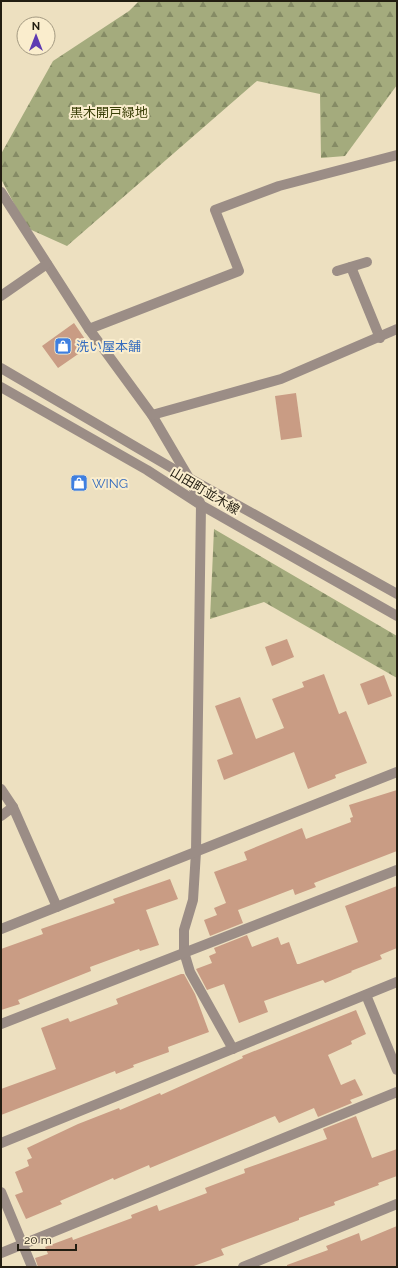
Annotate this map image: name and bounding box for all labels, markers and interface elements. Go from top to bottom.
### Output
north arrow [16,16,56,56]
text: N [32,20,40,33]
park label: 黒木開戸緑地 [70,105,148,120]
shop icon: 洗い屋本舗 [53,336,73,356]
place label: 洗い屋本舗 [76,339,141,354]
street label: 山田町並木線 [168,464,242,518]
shop icon: WING [69,473,89,493]
place label: WING [92,476,128,491]
scale bar [18,1226,76,1252]
text: 20 m [24,1233,52,1247]

